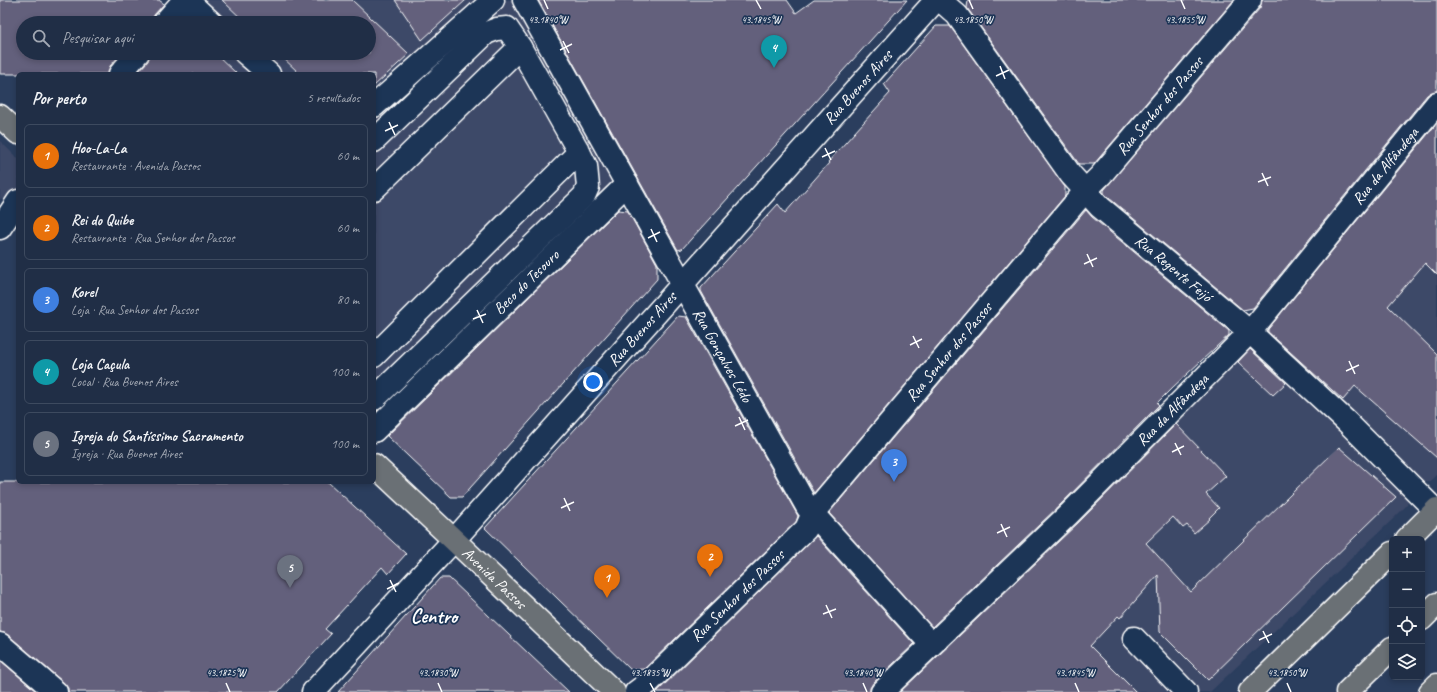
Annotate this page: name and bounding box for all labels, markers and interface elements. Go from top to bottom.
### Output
text: 43.1840°W [528,13,569,26]
text: 43.1845°W [741,13,782,26]
text: 43.1850°W [953,13,994,26]
text: 43.1855°W [1165,13,1206,26]
search box [16,16,376,60]
icon: search [30,27,52,49]
text: Pesquisar aqui [62,29,133,48]
pin: 4 [761,35,787,68]
street label: Rua Buenos Aires [819,45,898,129]
street label: Rua Senhor dos Passos [1112,51,1209,160]
text: Por perto [32,88,86,109]
text: 5 resultados [307,90,360,106]
street label: Rua da Alfândega [1348,122,1424,209]
text: Hoo-La-La [71,139,126,158]
text: 1 [43,148,49,164]
text: 60 m [337,148,359,164]
text: Restaurante · Avenida Passos [71,158,200,174]
text: Rei do Quibe [71,211,133,230]
text: 2 [43,220,49,236]
text: 60 m [337,220,359,236]
text: Restaurante · Rua Senhor dos Passos [71,230,235,246]
street label: Rua Regente Feijó [1131,230,1218,308]
street label: Beco do Tesouro [489,245,564,319]
text: Korel [71,283,96,302]
street label: Rua Buenos Aires [604,286,682,371]
text: 3 [43,292,49,308]
text: 80 m [337,292,359,308]
street label: Rua Senhor dos Passos [902,297,998,406]
text: Loja · Rua Senhor dos Passos [71,302,198,318]
street label: Rua Gonçalves Lédo [688,305,757,407]
text: Loja Caçula [71,355,129,374]
text: 4 [43,364,49,380]
text: 100 m [331,364,359,380]
street label: Rua da Alfândega [1132,368,1214,450]
your location [583,372,603,392]
text: Local · Rua Buenos Aires [71,374,178,390]
text: Igreja do Santíssimo Sacramento [71,427,243,446]
text: 5 [43,436,49,452]
text: 100 m [331,436,359,452]
text: Igreja · Rua Buenos Aires [71,446,182,462]
pin: 3 [881,449,907,482]
map controls [1389,536,1425,680]
button: + [1389,536,1425,572]
street label: Avenida Passos [458,543,532,614]
street label: Rua Senhor dos Passos [686,544,790,646]
pin: 2 [697,544,723,577]
pin: 5 [277,555,303,588]
pin: 1 [594,565,620,598]
button: − [1389,572,1425,608]
district label: Centro [411,604,459,629]
button: locate [1389,608,1425,644]
button: layers [1389,644,1425,680]
text: 43.1825°W [206,666,247,679]
text: 43.1830°W [418,666,459,679]
text: 43.1835°W [630,666,671,679]
text: 43.1840°W [843,666,884,679]
text: 43.1845°W [1055,666,1096,679]
text: 43.1850°W [1267,666,1308,679]

